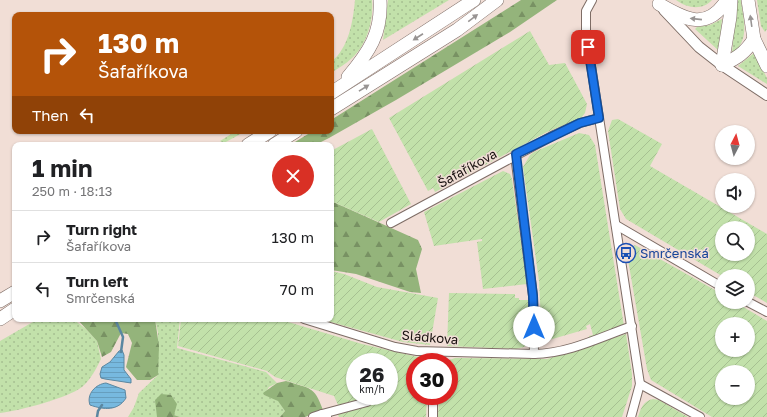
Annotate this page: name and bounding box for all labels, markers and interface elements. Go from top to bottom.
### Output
one-way arrow [468,14,479,22]
one-way arrow [748,15,754,27]
one-way arrow [690,16,703,22]
text: 130 m [98,26,179,59]
icon: right [32,28,84,80]
pin [571,30,605,64]
one-way arrow [413,33,423,41]
icon: arrive [577,36,599,58]
text: Šafaříkova [98,60,188,82]
one-way arrow [358,85,370,92]
icon: left [76,104,98,126]
text: Then [32,106,68,124]
north arrow [715,125,755,165]
map controls [715,125,755,405]
street label: Šafaříkova [435,145,499,191]
text: 1 min [32,153,92,182]
button: close [272,155,314,197]
button: sound [715,173,755,213]
text: 250 m · 18:13 [32,183,112,199]
text: Turn right [66,220,137,238]
button: search [715,221,755,261]
icon: right [32,226,54,248]
text: 130 m [272,228,314,246]
text: Šafaříkova [66,238,131,254]
bus stop icon: Smrčenská [615,242,637,264]
place label: Smrčenská [640,245,709,261]
button: layers [715,269,755,309]
text: Turn left [66,272,128,290]
icon: left [32,278,54,300]
text: 70 m [280,280,314,298]
text: Smrčenská [66,290,135,306]
position arrow [513,306,555,348]
button: + [715,317,755,357]
street label: Sládkova [401,327,459,347]
speed limit sign: 30 [406,353,458,405]
text: 26 [360,362,384,386]
button: − [715,365,755,405]
text: km/h [359,383,385,395]

